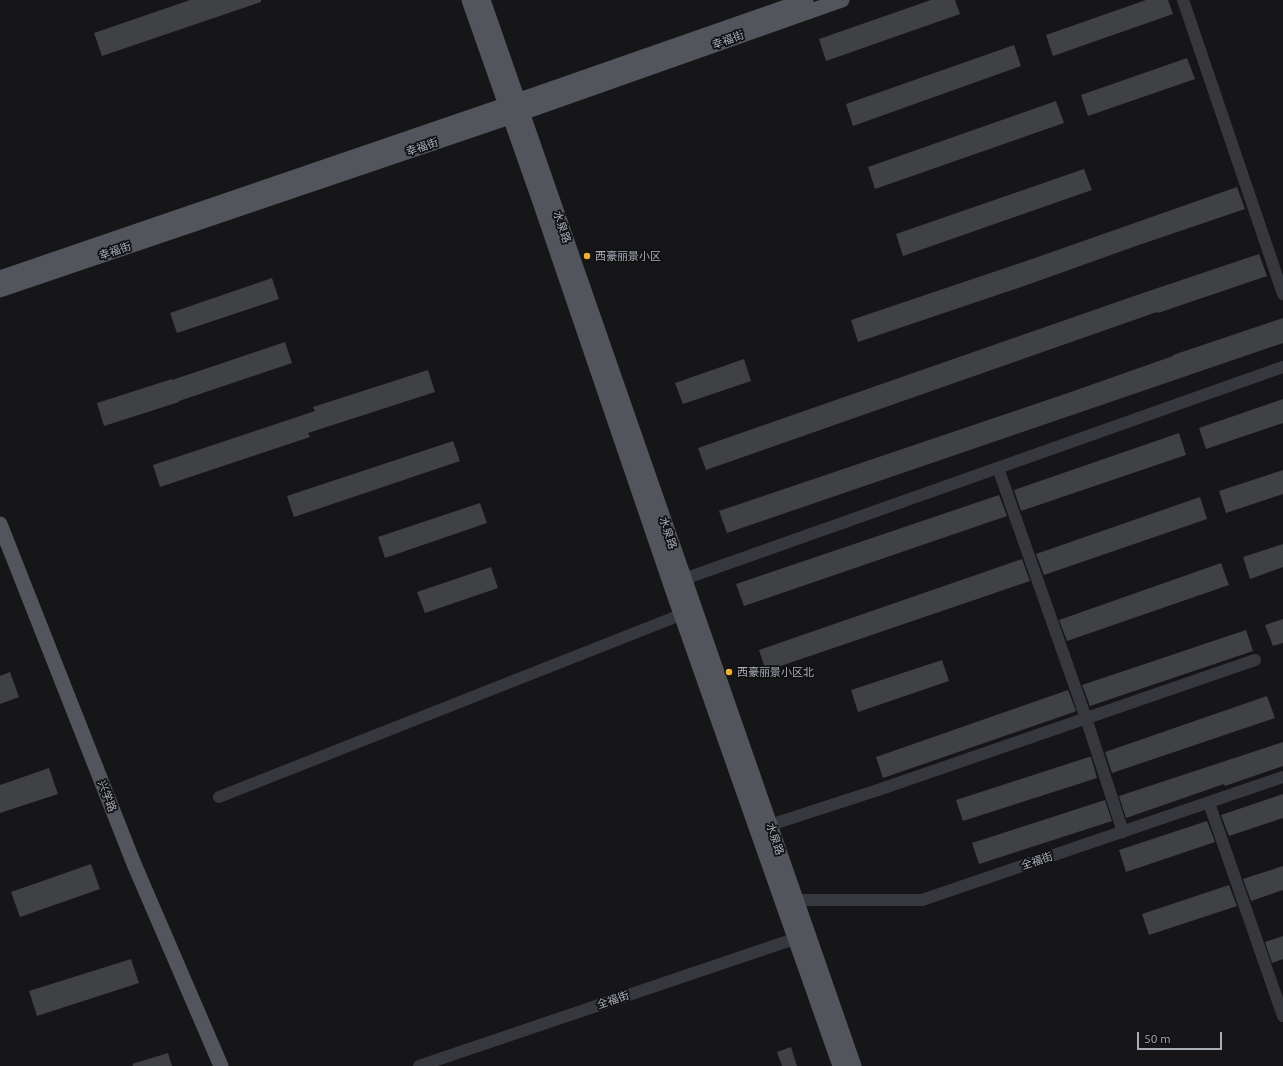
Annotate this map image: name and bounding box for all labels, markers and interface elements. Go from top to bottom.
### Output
street label: 幸福街 [710,28,746,52]
street label: 幸福街 [404,135,440,159]
street label: 水泉路 [550,209,574,245]
street label: 幸福街 [97,239,133,263]
place label: 西豪丽景小区 [595,249,661,263]
marker: 西豪丽景小区 [582,251,592,261]
street label: 水泉路 [656,515,680,551]
place label: 西豪丽景小区北 [737,665,814,679]
marker: 西豪丽景小区北 [724,667,734,677]
street label: 兴学路 [95,778,119,814]
street label: 水泉路 [763,821,787,857]
street label: 全福街 [1019,850,1055,872]
street label: 全福街 [595,988,631,1012]
scale bar [1139,1024,1224,1050]
text: 50 m [1144,1032,1171,1045]

